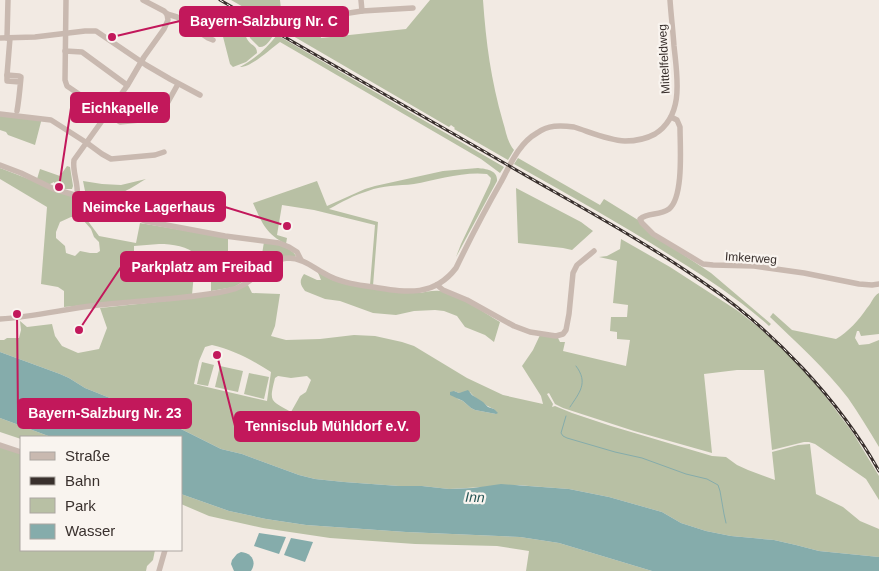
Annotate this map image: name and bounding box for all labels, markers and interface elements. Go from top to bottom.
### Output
callout: Bayern-Salzburg Nr. C [180,7,348,36]
text: Bayern-Salzburg Nr. C [190,13,338,29]
street label: Mittelfeldweg [655,24,673,94]
callout: Eichkapelle [71,93,169,122]
text: Eichkapelle [81,100,159,116]
callout: Neimcke Lagerhaus [73,192,225,221]
text: Neimcke Lagerhaus [83,199,215,215]
street label: Imkerweg [725,249,777,267]
callout: Parkplatz am Freibad [121,252,282,281]
text: Parkplatz am Freibad [132,259,272,275]
callout: Bayern-Salzburg Nr. 23 [18,399,191,428]
text: Bayern-Salzburg Nr. 23 [28,405,182,421]
callout: Tennisclub Mühldorf e.V. [235,412,419,441]
text: Tennisclub Mühldorf e.V. [245,418,409,434]
legend [20,436,182,551]
text: Straße [65,447,110,464]
text: Bahn [65,472,100,489]
water label: Inn [465,489,485,505]
text: Park [65,497,96,514]
text: Wasser [65,522,115,539]

